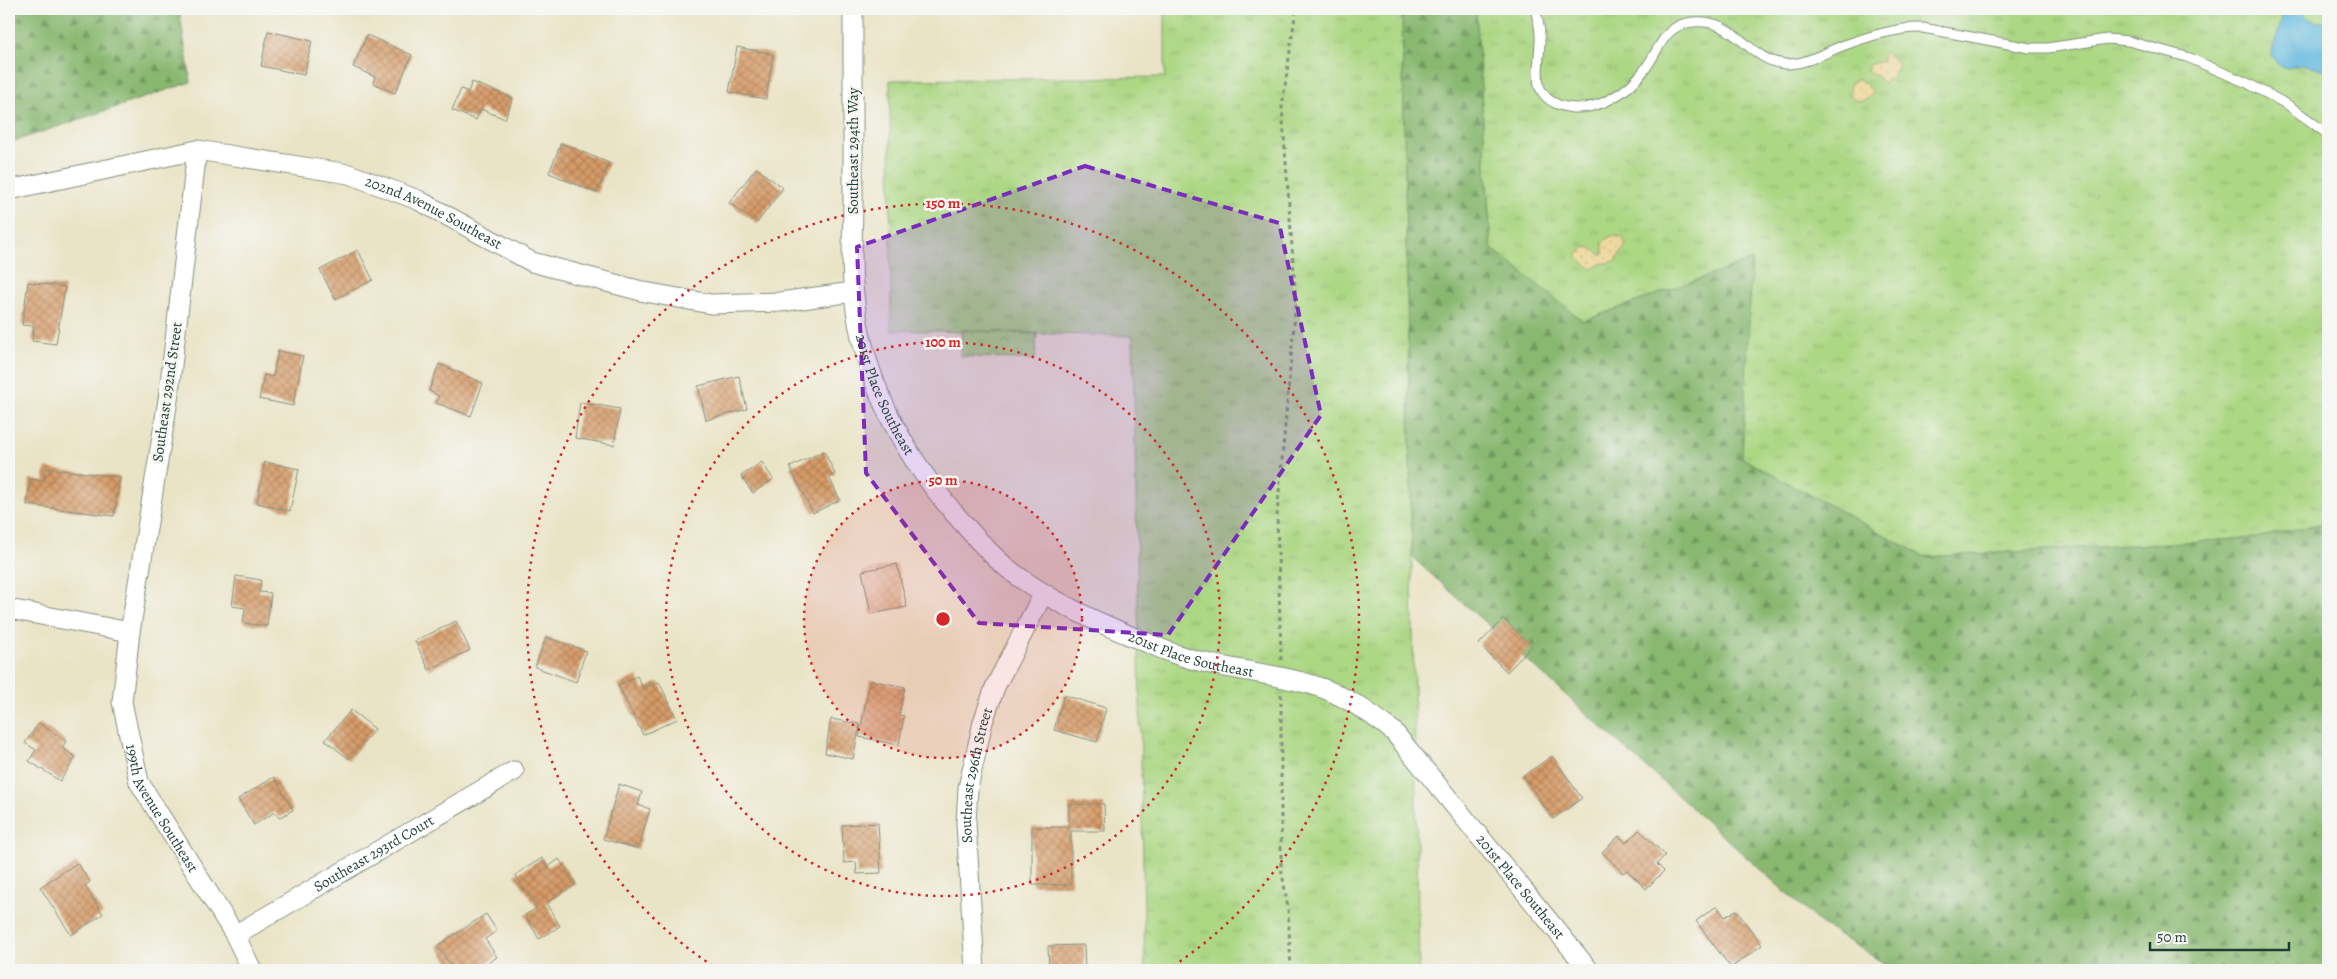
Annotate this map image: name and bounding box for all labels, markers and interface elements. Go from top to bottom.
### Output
street label: Southeast 294th Way [843,87,863,214]
street label: 202nd Avenue Southeast [362,171,506,254]
text: 150 m [926,193,961,213]
street label: Southeast 292nd Street [147,321,187,463]
street label: 201st Place Southeast [851,332,919,459]
text: 100 m [925,332,961,352]
text: 50 m [928,470,958,490]
centre of rings [934,610,952,628]
street label: 201st Place Southeast [1125,626,1255,682]
street label: Southeast 296th Street [956,705,997,844]
street label: 199th Avenue Southeast [121,742,203,876]
street label: Southeast 293rd Court [310,810,438,897]
street label: 201st Place Southeast [1472,830,1570,943]
scale bar [2150,919,2288,951]
text: 50 m [2157,927,2187,947]

